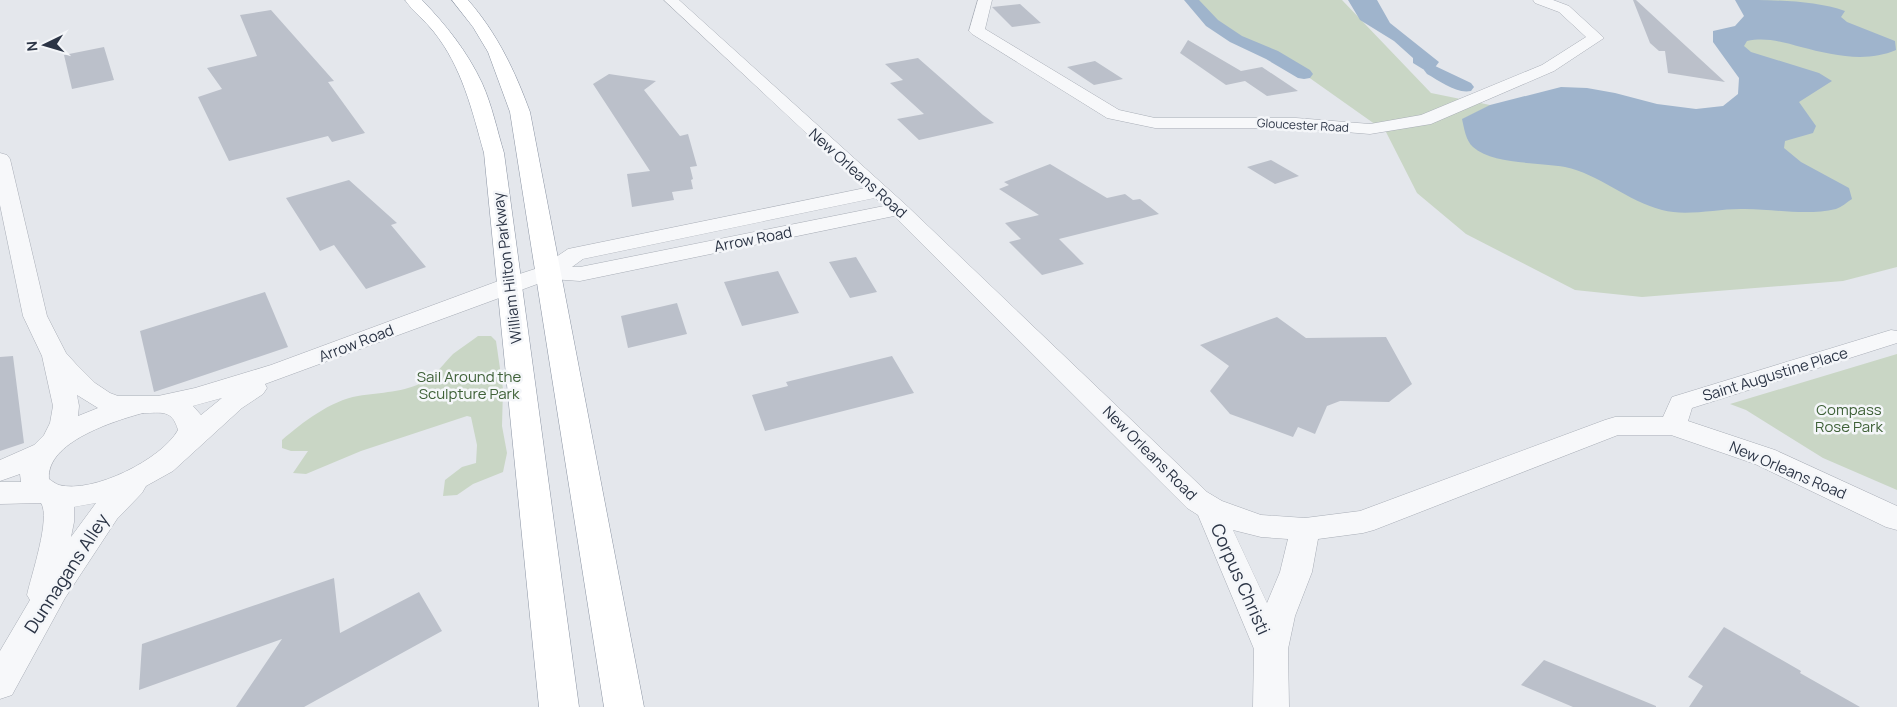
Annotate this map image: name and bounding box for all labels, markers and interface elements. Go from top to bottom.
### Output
north arrow [20,20,70,70]
text: N [22,40,41,52]
street label: Gloucester Road [1257,114,1349,136]
street label: New Orleans Road [804,123,912,223]
street label: William Hilton Parkway [487,191,527,345]
street label: Arrow Road [712,221,794,257]
street label: Arrow Road [315,319,397,367]
street label: Saint Augustine Place [1700,342,1850,406]
park label: Sail Around the Sculpture Park [417,366,522,404]
park label: Compass Rose Park [1815,399,1883,437]
street label: New Orleans Road [1098,401,1202,505]
street label: New Orleans Road [1726,436,1850,504]
street label: Dunnagans Alley [18,508,114,637]
street label: Corpus Christi [1206,520,1276,638]

